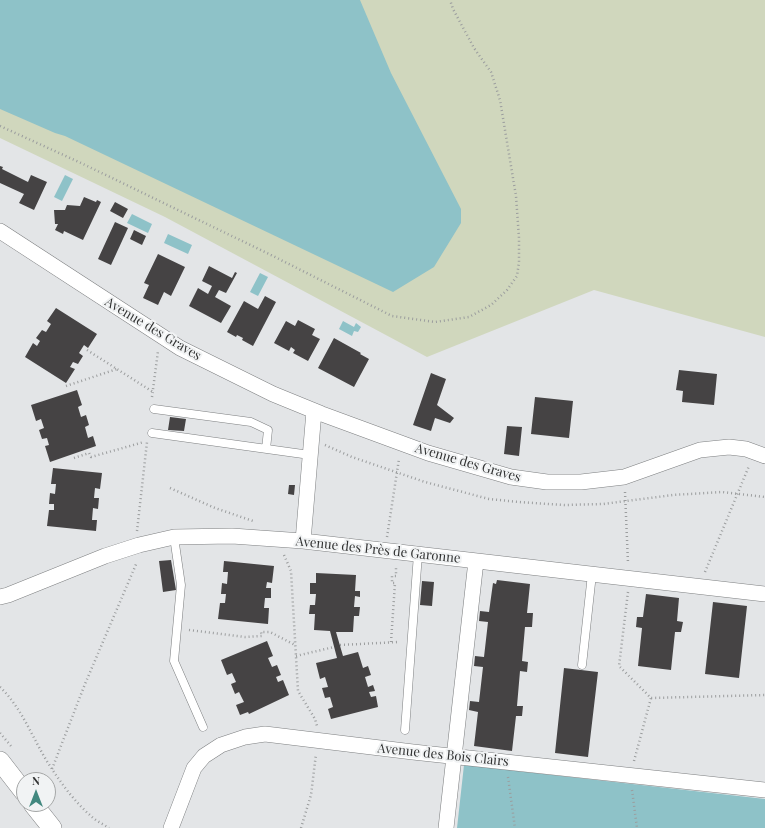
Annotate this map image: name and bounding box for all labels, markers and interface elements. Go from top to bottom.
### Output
street label: Avenue des Graves [102,294,204,364]
street label: Avenue des Graves [413,440,523,486]
street label: Avenue des Près de Garonne [295,534,461,566]
street label: Avenue des Bois Clairs [377,740,509,770]
north arrow [16,772,56,812]
text: N [32,773,40,788]

